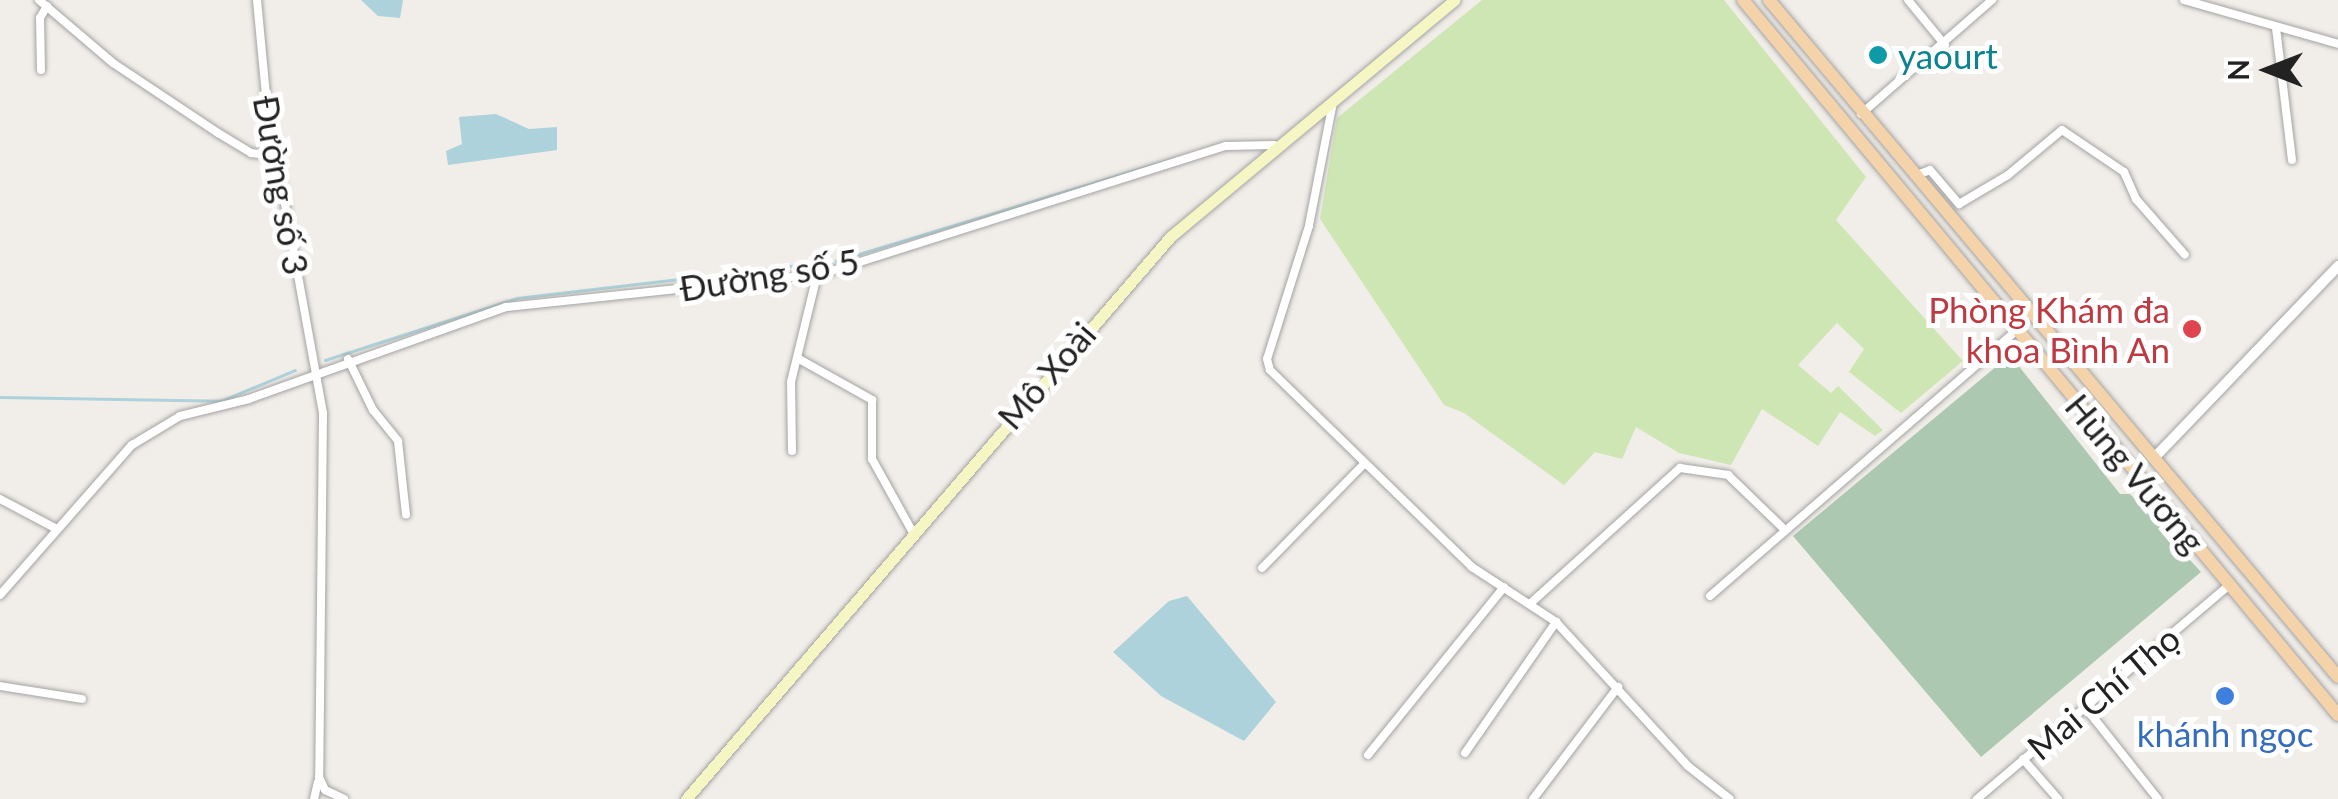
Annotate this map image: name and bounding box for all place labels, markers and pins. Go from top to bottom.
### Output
place label: yaourt [1898,34,1998,76]
marker: yaourt [1867,44,1889,66]
place label: Phòng Khám đa khoa Bình An [1928,288,2170,370]
marker: Phòng Khám đa khoa Bình An [2179,316,2205,342]
marker: khánh ngọc [2214,685,2236,707]
place label: khánh ngọc [2137,712,2313,754]

